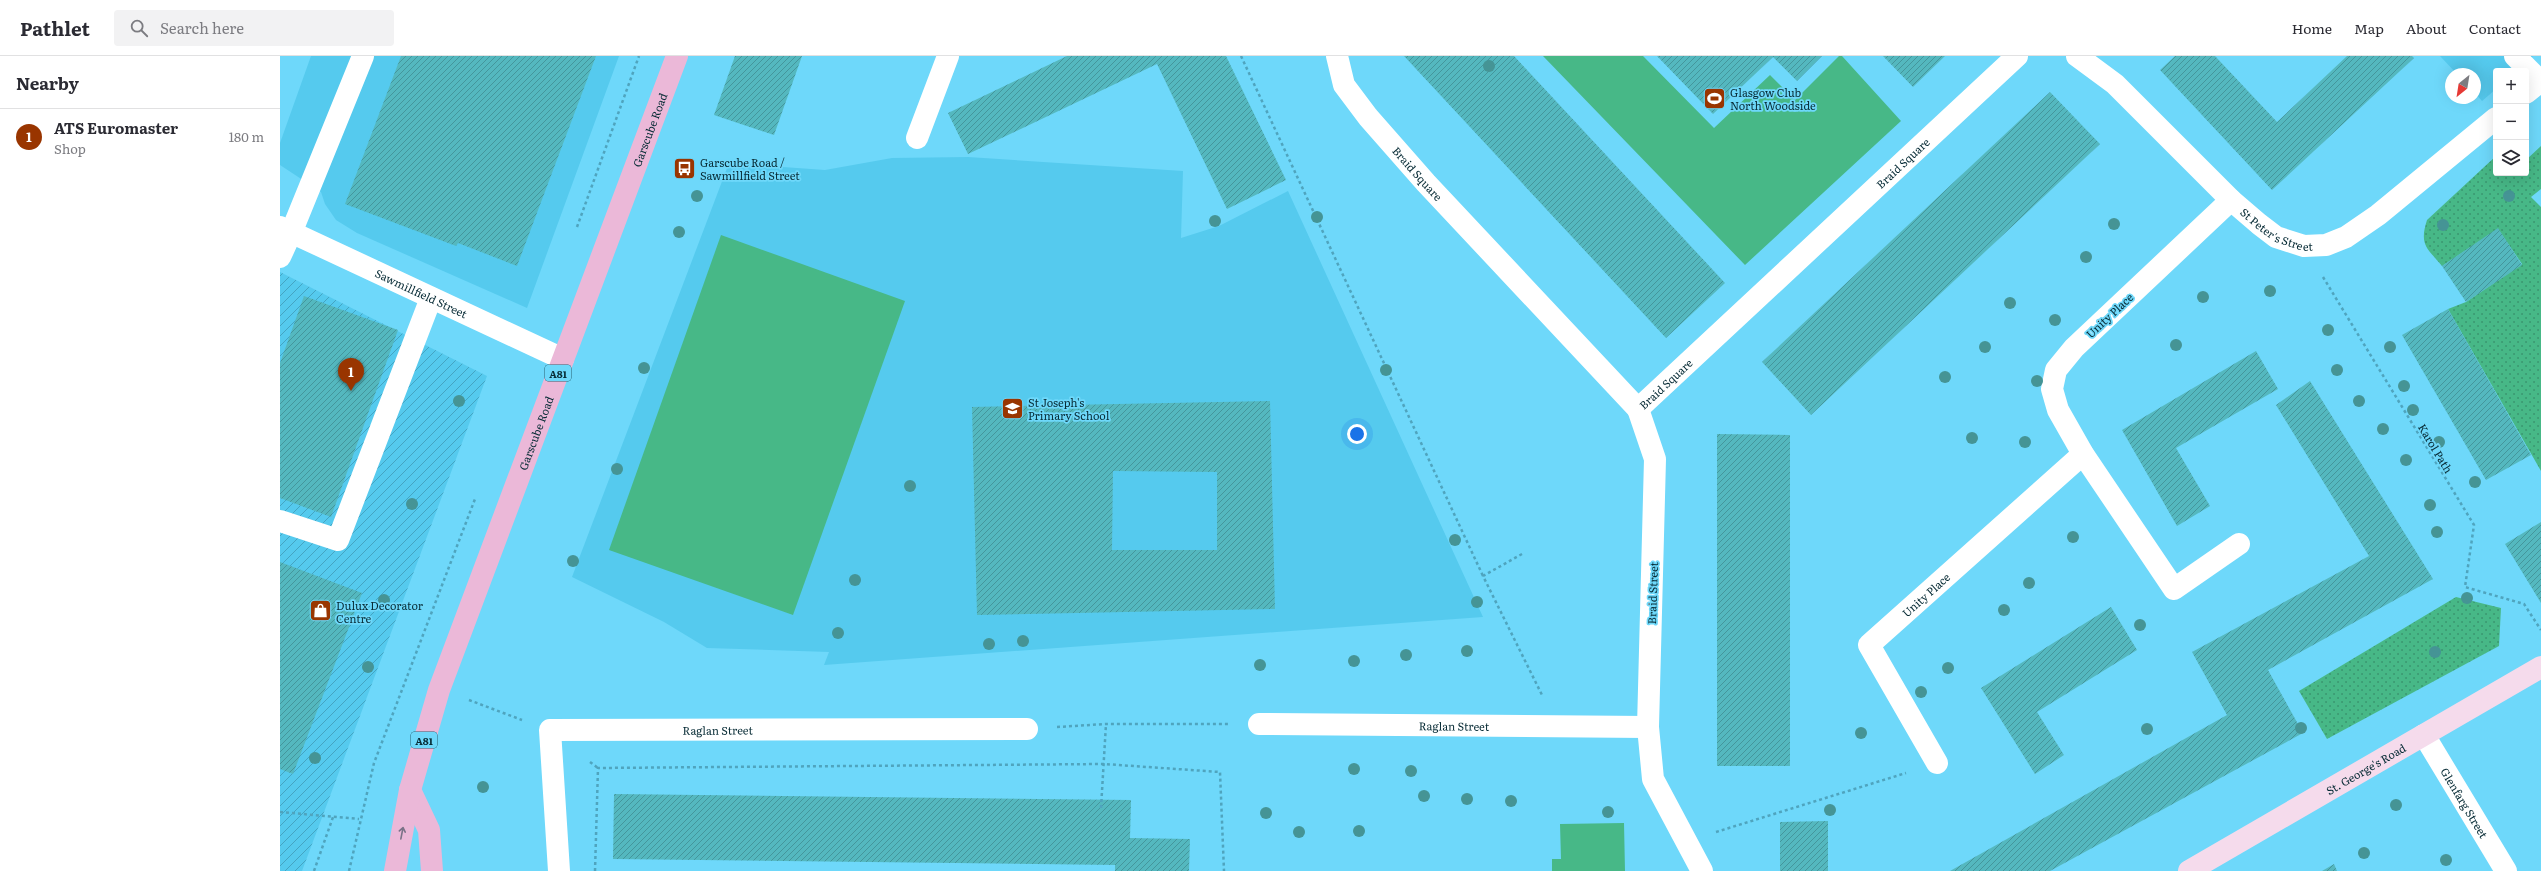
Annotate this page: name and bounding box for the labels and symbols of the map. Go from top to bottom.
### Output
north arrow [2445,68,2481,104]
place label: Glasgow Club North Woodside [1730,84,1816,113]
sports icon: Glasgow Club North Woodside [1701,85,1727,111]
street label: Garscube Road [628,90,671,169]
street label: Braid Square [1872,134,1933,192]
street label: Braid Square [1389,143,1447,204]
place label: Garscube Road / Sawmillfield Street [700,154,800,183]
bus stop icon: Garscube Road / Sawmillfield Street [672,155,698,181]
street label: St Peter's Street [2237,204,2314,254]
street label: Sawmillfield Street [373,265,470,322]
street label: Unity Place [2082,289,2136,341]
street label: Braid Square [1635,354,1696,412]
pin: 1 [338,358,364,391]
road number: A81 [545,365,571,381]
street label: Garscube Road [514,393,557,472]
place label: St Joseph's Primary School [1028,394,1110,423]
school or university icon: St Joseph's Primary School [999,395,1025,421]
street label: Karol Path [2415,420,2457,476]
your location [1347,424,1367,444]
street label: Braid Street [1643,561,1661,624]
street label: Unity Place [1898,569,1953,620]
place label: Dulux Decorator Centre [336,597,424,626]
shop icon: Dulux Decorator Centre [307,598,333,624]
street label: Raglan Street [1419,717,1490,734]
street label: Raglan Street [683,722,753,738]
road number: A81 [411,732,437,748]
street label: St. George's Road [2323,739,2409,798]
street label: Glenfarg Street [2437,764,2493,841]
one-way arrow [398,827,406,840]

